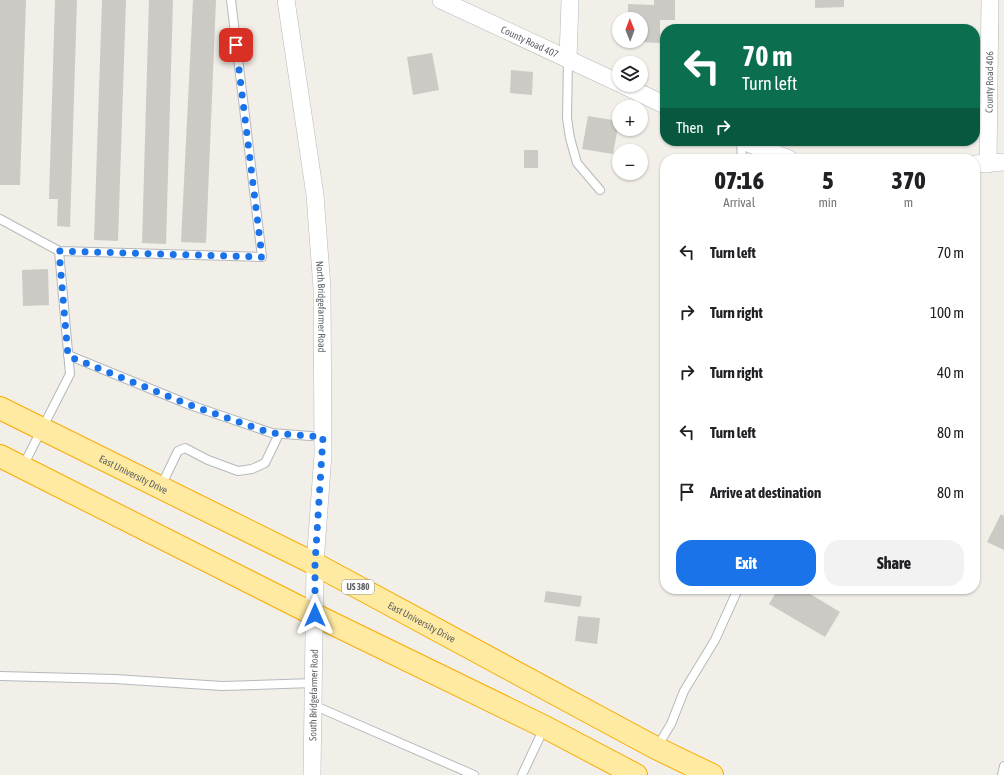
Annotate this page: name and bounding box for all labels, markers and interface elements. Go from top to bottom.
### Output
north arrow [612,12,648,48]
map controls [612,12,648,180]
street label: County Road 407 [499,24,560,60]
pin [219,28,253,62]
icon: arrive [225,34,247,56]
icon: left [676,40,728,92]
text: 70 m [742,40,792,72]
street label: County Road 406 [984,51,995,113]
button: layers [612,56,648,92]
text: Turn left [742,73,797,94]
button: + [612,100,648,136]
icon: right [712,116,734,138]
text: Then [676,119,704,136]
button: − [612,144,648,180]
text: 07:16 [715,167,764,194]
text: 5 [822,167,833,194]
text: 370 [892,167,925,194]
text: Arrival [723,195,755,210]
text: min [818,195,837,210]
text: m [904,195,913,210]
icon: left [676,241,698,263]
text: Turn left [710,244,756,261]
text: 70 m [937,244,964,261]
street label: North Bridgefarmer Road [314,261,327,353]
icon: right [676,301,698,323]
text: Turn right [710,304,763,321]
text: 100 m [930,304,964,321]
icon: right [676,361,698,383]
text: Turn right [710,364,763,381]
text: 40 m [937,364,964,381]
icon: left [676,421,698,443]
text: Turn left [710,424,756,441]
text: 80 m [937,424,964,441]
street label: East University Drive [97,453,170,496]
icon: arrive [676,481,698,503]
text: Arrive at destination [710,484,821,501]
text: 80 m [937,484,964,501]
button: Exit [676,540,816,586]
button: Share [824,540,964,586]
road number: US 380 [342,580,374,594]
position arrow [294,594,336,636]
street label: East University Drive [386,599,458,645]
street label: South Bridgefarmer Road [307,649,320,741]

